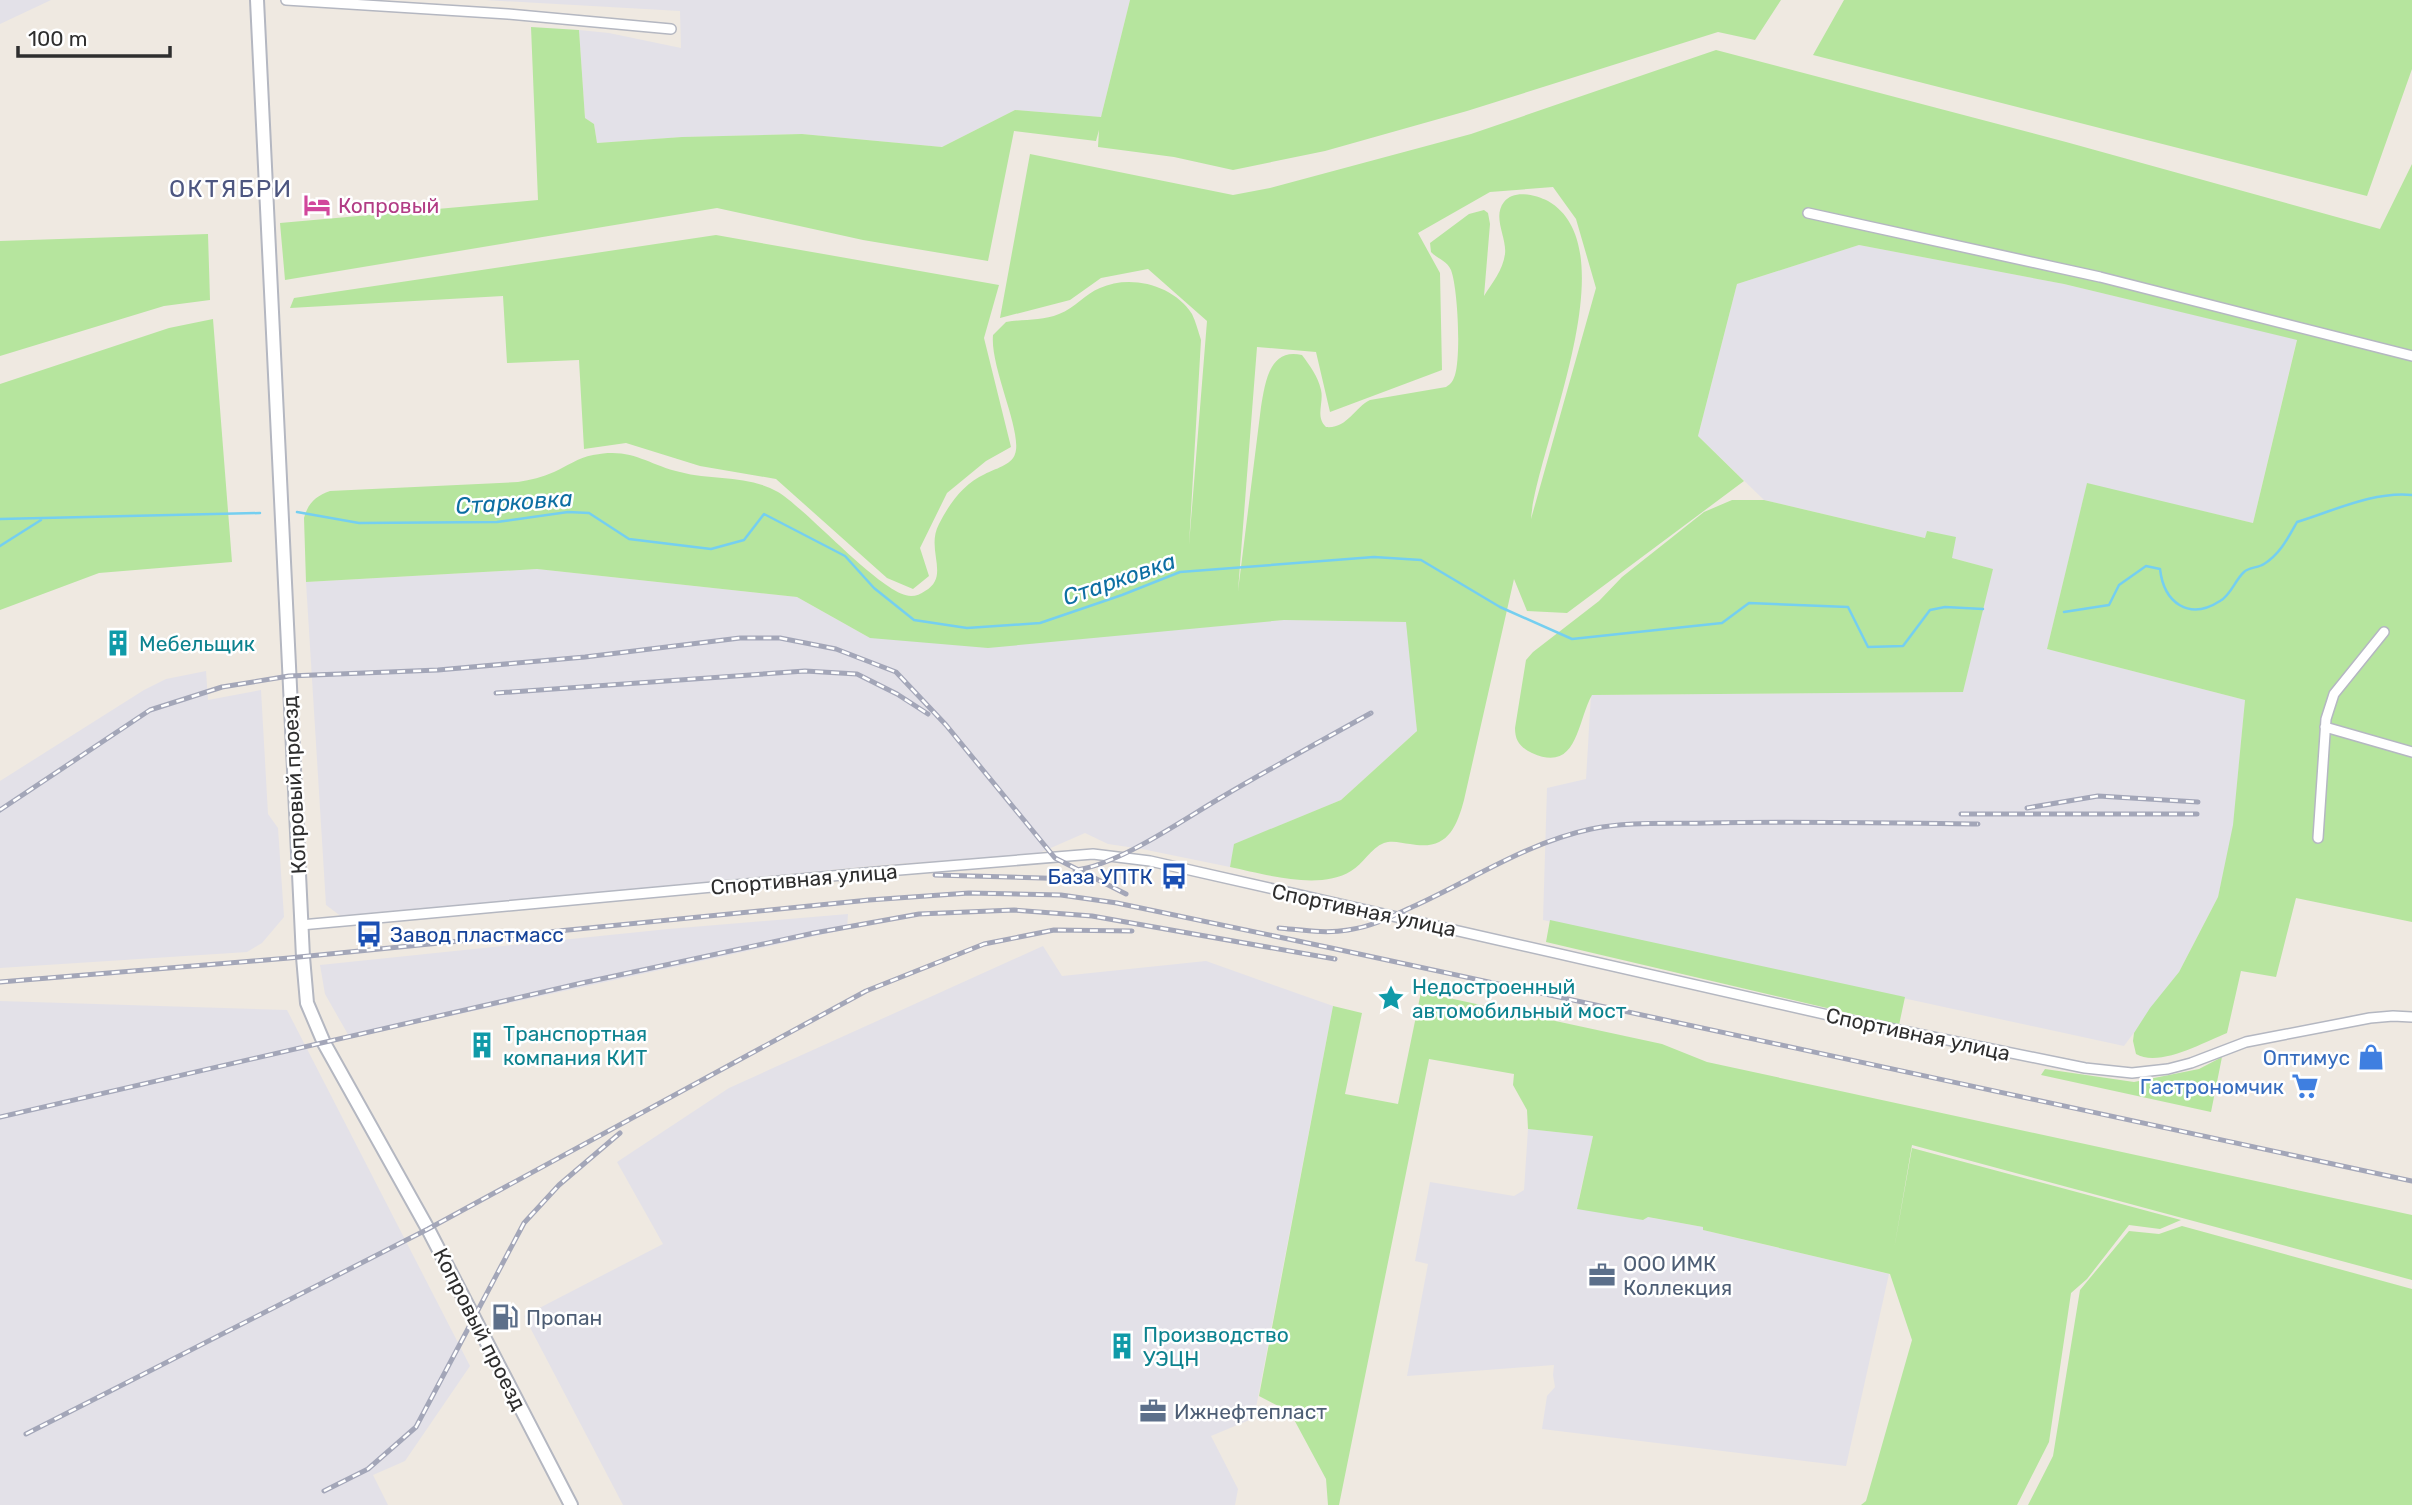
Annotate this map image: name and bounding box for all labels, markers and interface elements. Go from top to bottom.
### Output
scale bar [18,14,170,58]
text: 100 m [28,26,87,51]
district label: ОКТЯБРИ [169,175,293,203]
hotel icon: Копровый [302,190,332,220]
place label: Копровый [338,193,439,218]
water label: Старковка [454,484,574,520]
water label: Старковка [1059,547,1179,611]
building icon: Мебельщик [103,628,133,658]
place label: Мебельщик [139,631,255,656]
street label: Копровый проезд [277,695,311,875]
street label: Спортивная улица [709,858,899,900]
bus stop icon: База УПТК [1159,861,1189,891]
place label: База УПТК [1048,864,1153,889]
street label: Спортивная улица [1270,878,1458,942]
bus stop icon: Завод пластмасс [354,919,384,949]
place label: Завод пластмасс [390,922,564,947]
place label: Недостроенный автомобильный мост [1412,974,1627,1023]
place icon: Недостроенный автомобильный мост [1376,983,1406,1013]
street label: Спортивная улица [1824,1002,2012,1066]
place label: Транспортная компания КИТ [503,1021,648,1070]
building icon: Транспортная компания КИТ [467,1030,497,1060]
shop icon: Оптимус [2356,1042,2386,1072]
place label: Оптимус [2263,1045,2350,1070]
supermarket icon: Гастрономчик [2290,1071,2320,1101]
place label: Гастрономчик [2140,1074,2284,1099]
street label: Копровый проезд [428,1244,532,1414]
place label: ООО ИМК Коллекция [1623,1251,1732,1300]
office icon: ООО ИМК Коллекция [1587,1260,1617,1290]
fuel station icon: Пропан [490,1302,520,1332]
place label: Пропан [526,1305,602,1330]
place label: Производство УЭЦН [1143,1322,1289,1371]
building icon: Производство УЭЦН [1107,1331,1137,1361]
office icon: Ижнефтепласт [1138,1396,1168,1426]
place label: Ижнефтепласт [1174,1399,1327,1424]

